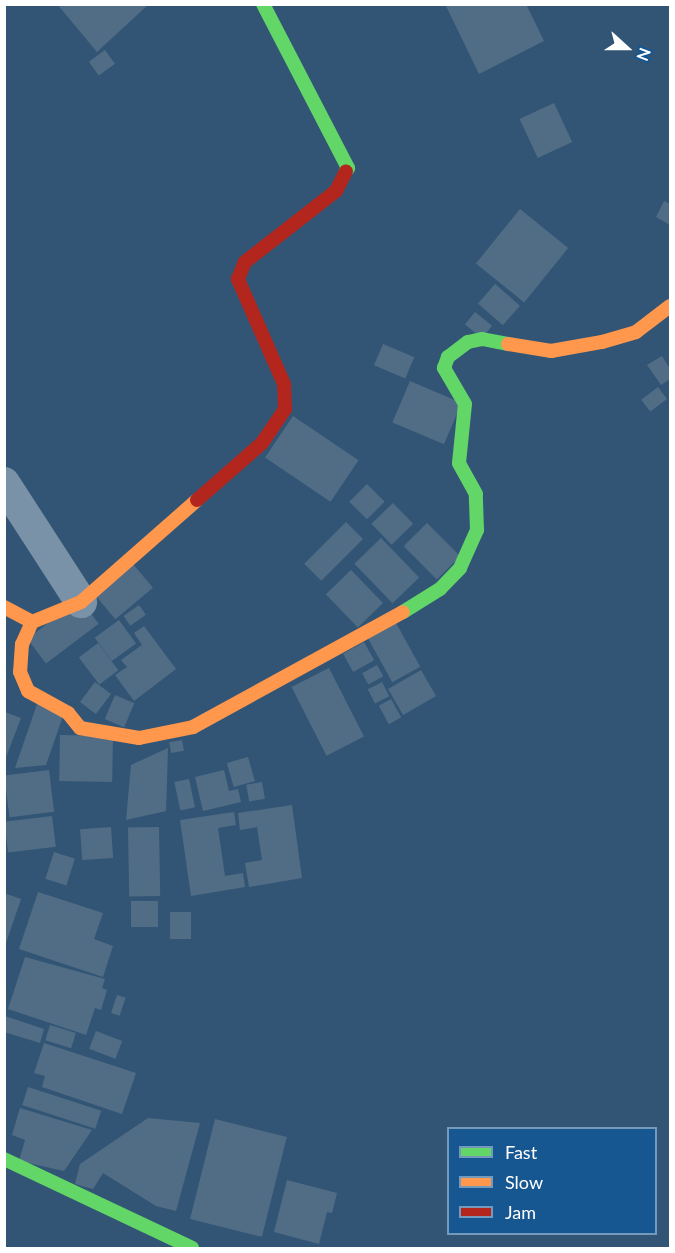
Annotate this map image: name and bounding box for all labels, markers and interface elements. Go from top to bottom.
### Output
north arrow [597,18,657,78]
text: N [633,45,655,64]
legend [447,1127,657,1235]
text: Fast [505,1141,537,1163]
text: Slow [505,1171,543,1193]
text: Jam [505,1201,536,1223]

